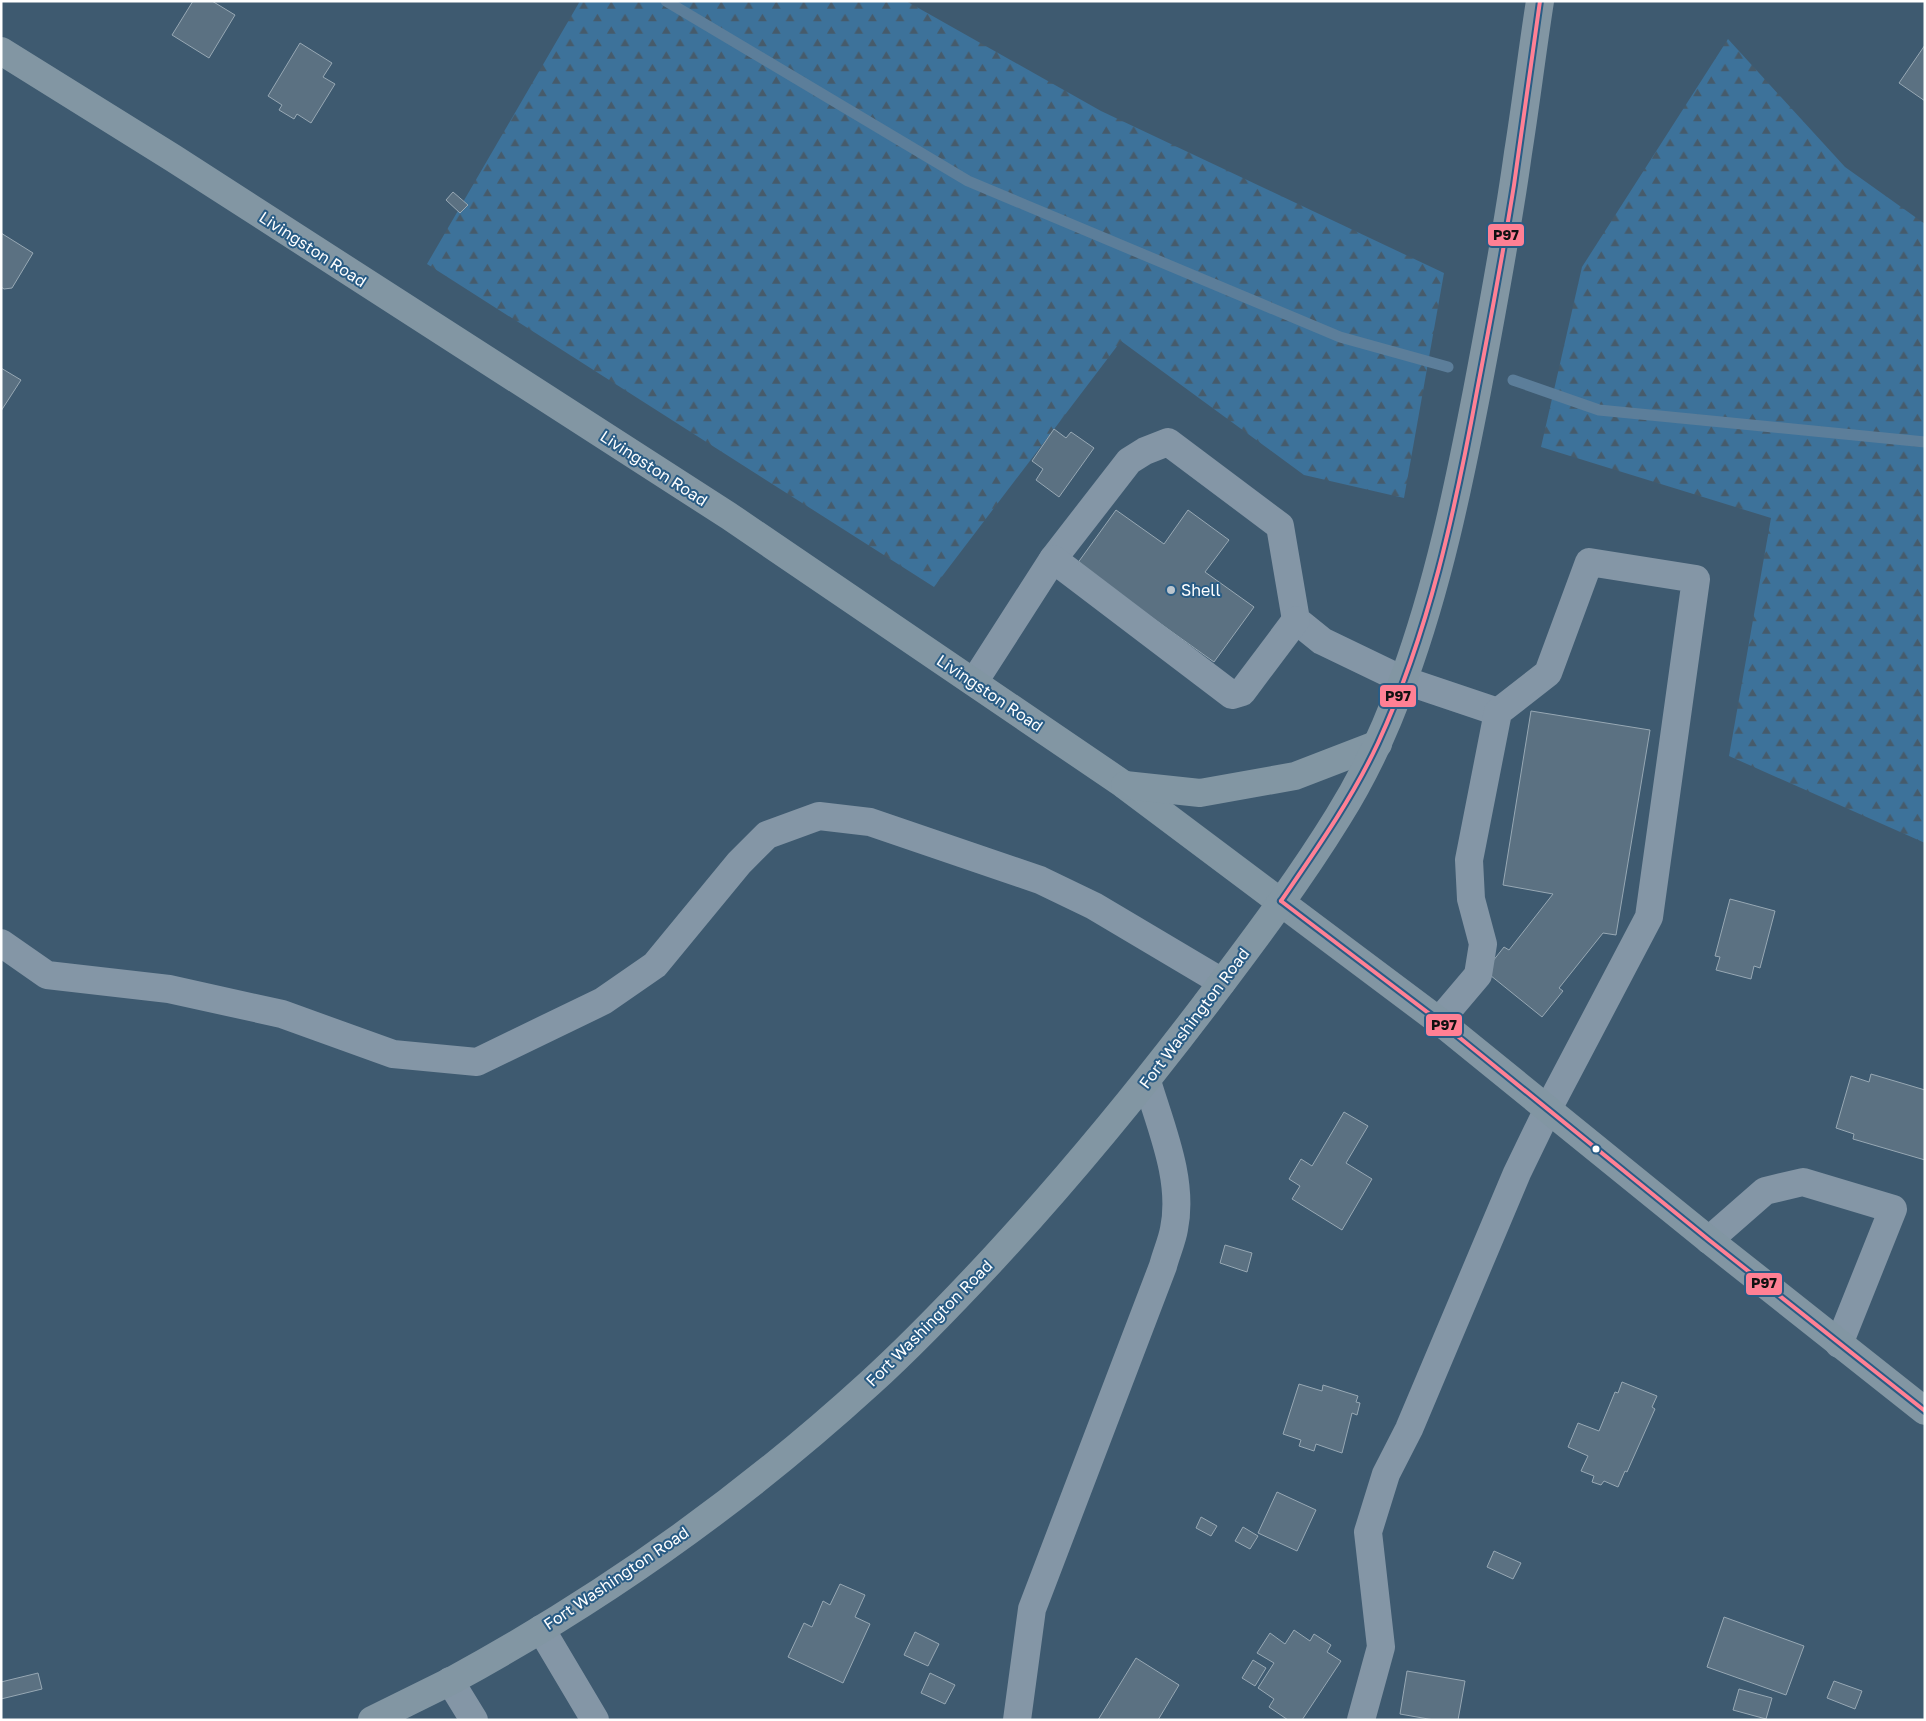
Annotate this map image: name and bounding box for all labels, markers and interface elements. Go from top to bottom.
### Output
street label: Livingston Road [256,207,370,291]
line badge: P97 [1487,223,1525,247]
text: P97 [1493,226,1519,243]
street label: Livingston Road [597,426,711,510]
place label: Shell [1181,580,1221,600]
marker: Shell [1165,584,1177,596]
street label: Livingston Road [933,650,1047,736]
line badge: P97 [1379,684,1417,708]
text: P97 [1385,687,1411,704]
street label: Fort Washington Road [1135,944,1253,1092]
line badge: P97 [1425,1013,1463,1037]
text: P97 [1431,1016,1457,1033]
unlabelled marker [1591,1144,1601,1154]
street label: Fort Washington Road [861,1255,997,1391]
line badge: P97 [1745,1272,1783,1296]
text: P97 [1751,1274,1777,1291]
street label: Fort Washington Road [540,1522,692,1634]

